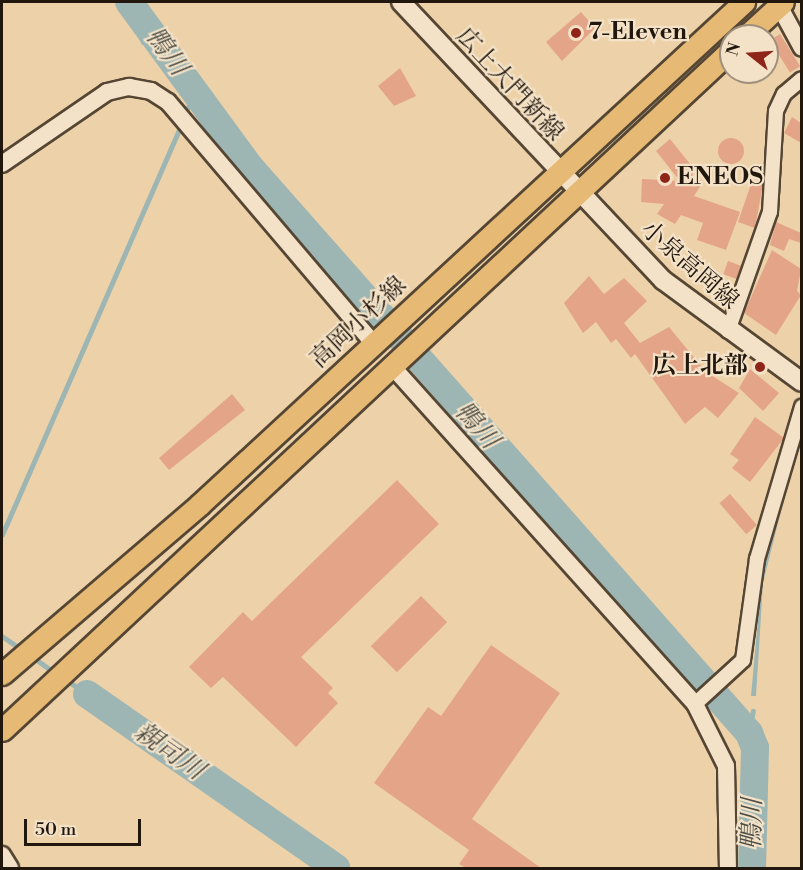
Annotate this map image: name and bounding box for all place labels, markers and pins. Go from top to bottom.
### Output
place label: 7-Eleven [588,19,687,47]
marker: 7-Eleven [569,26,583,40]
place label: ENEOS [677,164,763,192]
marker: ENEOS [658,171,672,185]
place label: 広上北部 [652,353,748,381]
marker: 広上北部 [753,360,767,374]

